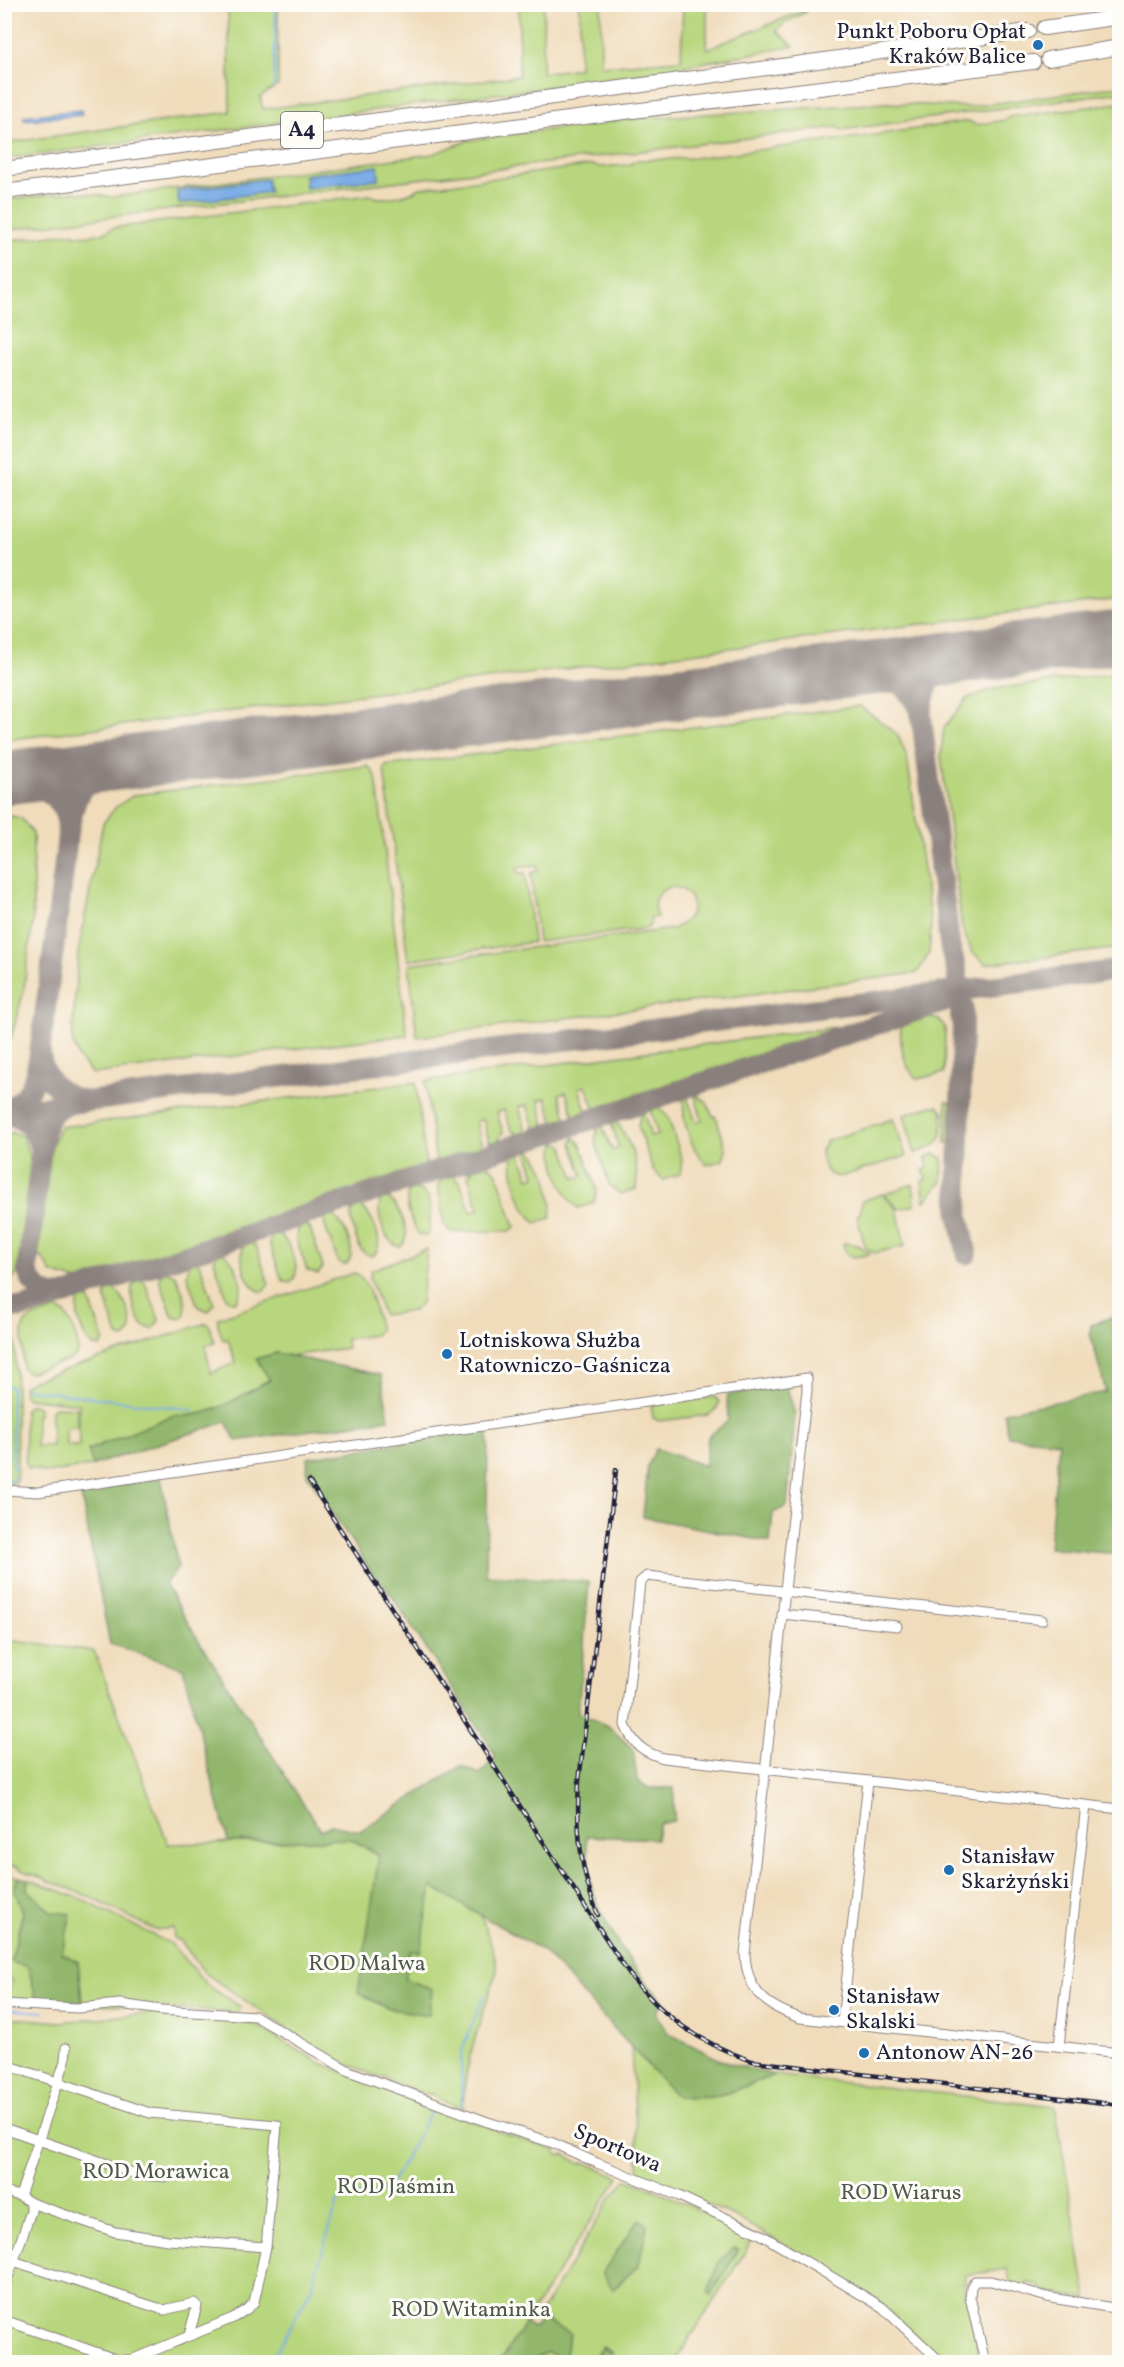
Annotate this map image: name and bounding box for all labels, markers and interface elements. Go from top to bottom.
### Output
place label: Punkt Poboru Opłat Kraków Balice [837,17,1026,73]
marker: Punkt Poboru Opłat Kraków Balice [1031,38,1045,52]
road number: A4 [281,112,323,148]
place label: Lotniskowa Służba Ratowniczo-Gaśnicza [459,1326,671,1382]
marker: Lotniskowa Służba Ratowniczo-Gaśnicza [440,1347,454,1361]
place label: Stanisław Skarżyński [961,1842,1069,1898]
marker: Stanisław Skarżyński [942,1863,956,1877]
park label: ROD Malwa [308,1949,426,1980]
place label: Stanisław Skalski [846,1982,940,2038]
marker: Stanisław Skalski [827,2003,841,2017]
place label: Antonow AN-26 [876,2038,1033,2069]
marker: Antonow AN-26 [857,2046,871,2060]
street label: Sportowa [568,2117,666,2181]
park label: ROD Morawica [82,2157,230,2188]
park label: ROD Jaśmin [337,2172,455,2203]
park label: ROD Wiarus [841,2178,961,2209]
park label: ROD Witaminka [391,2295,551,2326]

